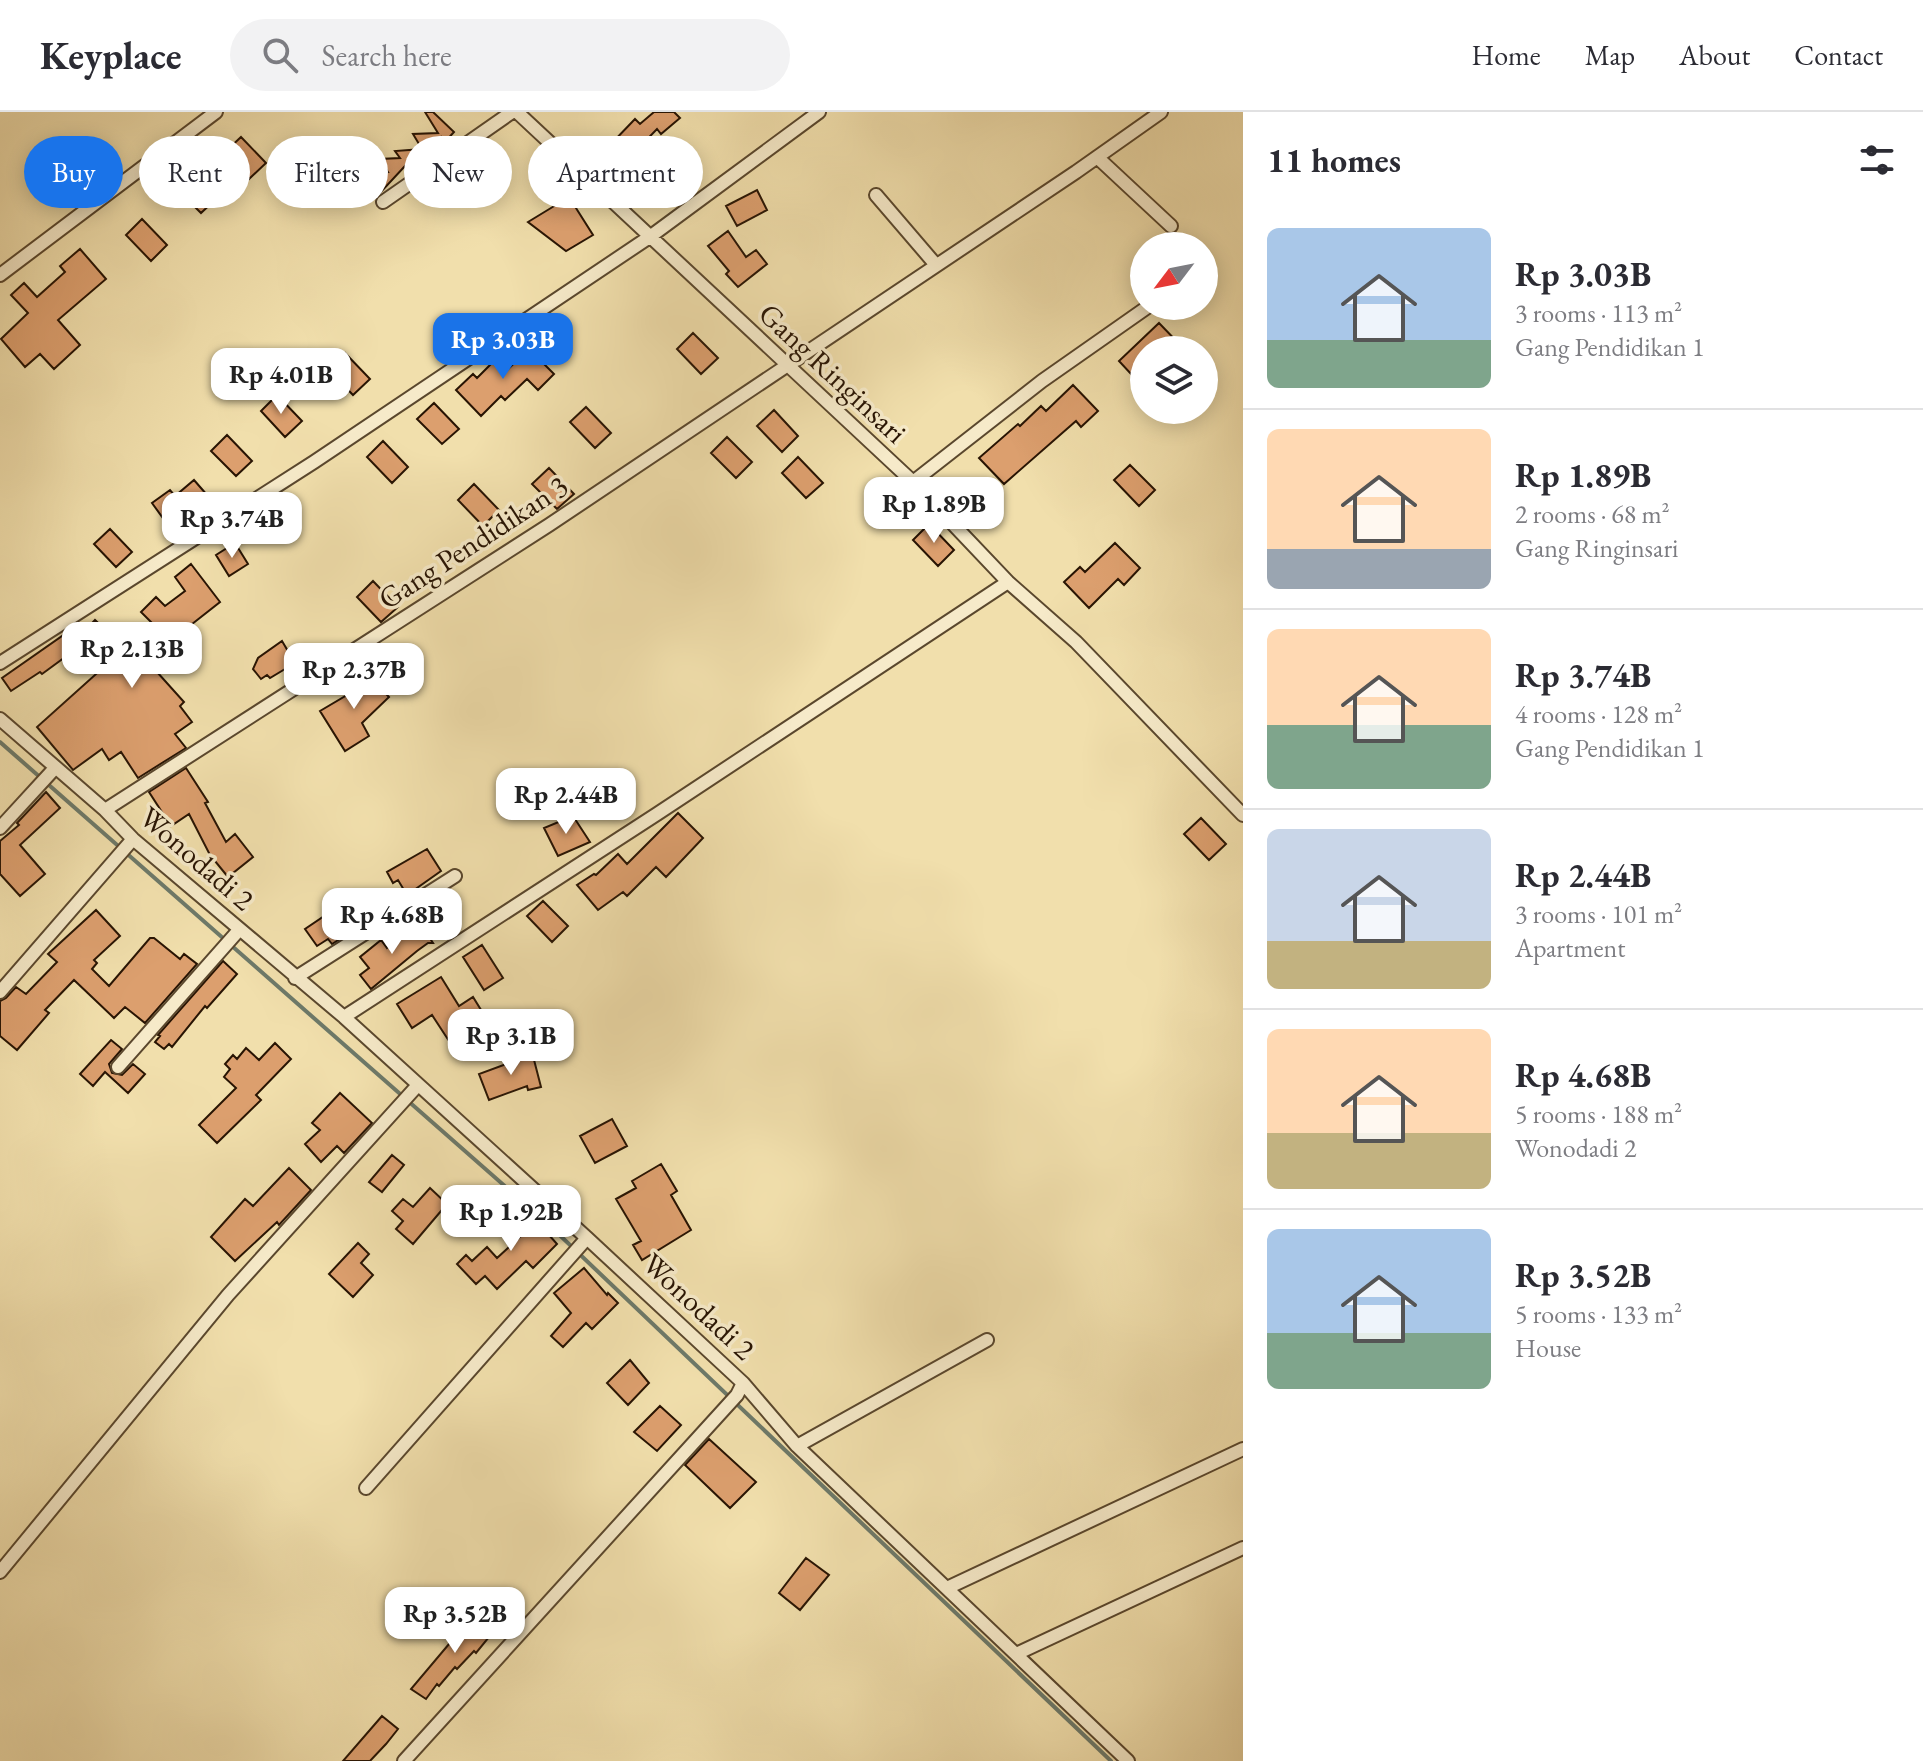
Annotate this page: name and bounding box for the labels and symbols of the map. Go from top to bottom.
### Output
north arrow [1130,232,1218,320]
street label: Gang Ringinsari [751,294,915,452]
pin: Rp 3.03B [420,313,586,381]
pin: Rp 4.01B [198,348,364,416]
street label: Gang Pendidikan 3 [371,466,575,618]
pin: Rp 1.89B [851,477,1017,545]
pin: Rp 3.74B [149,492,315,560]
pin: Rp 2.13B [49,622,215,690]
pin: Rp 2.37B [271,643,437,711]
pin: Rp 2.44B [483,768,649,836]
street label: Wonodadi 2 [131,797,263,919]
pin: Rp 4.68B [309,888,475,956]
pin: Rp 3.1B [437,1009,585,1077]
pin: Rp 1.92B [428,1185,594,1253]
street label: Wonodadi 2 [634,1244,764,1368]
pin: Rp 3.52B [372,1587,538,1655]

